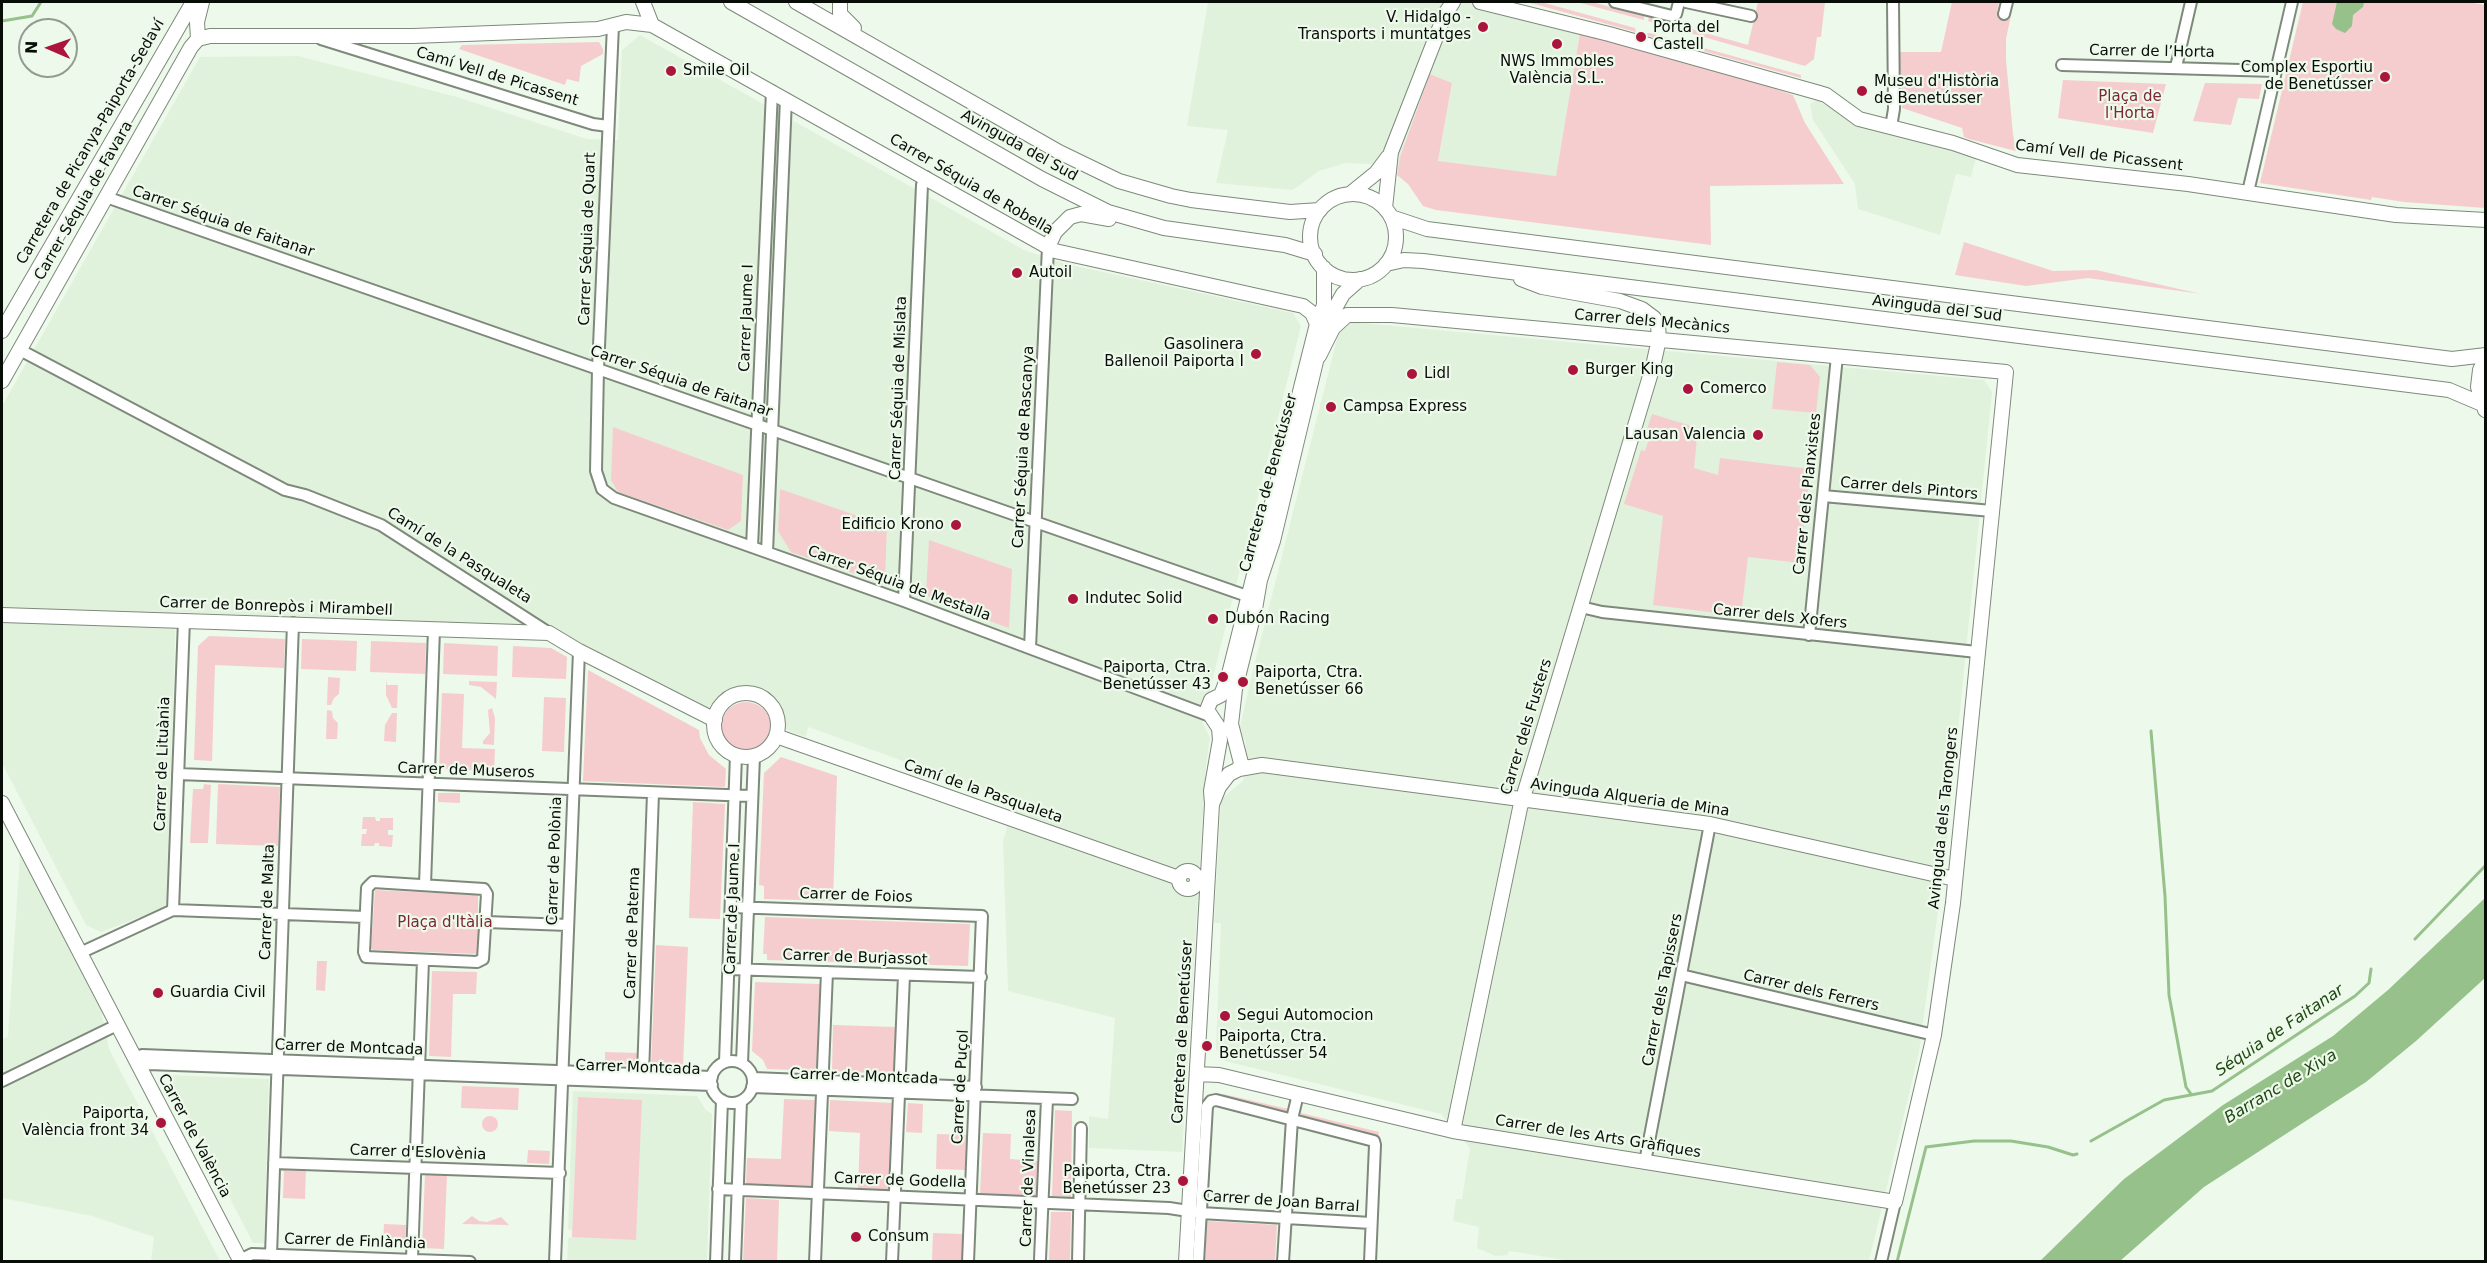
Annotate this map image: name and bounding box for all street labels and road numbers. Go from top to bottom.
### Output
street label: Carretera de Picanya-Paiporta-Sedaví [13,16,169,268]
street label: Carrer de l’Horta [2089,42,2215,62]
street label: Camí Vell de Picassent [414,44,580,110]
street label: Avinguda del Sud [957,106,1081,186]
street label: Carrer Séquia de Favara [31,118,137,284]
street label: Carrer Séquia de Robella [886,131,1056,239]
street label: Camí Vell de Picassent [2014,137,2184,175]
street label: Carrer Séquia de Quart [576,152,600,326]
street label: Carrer Séquia de Faitanar [130,182,316,262]
street label: Carrer Jaume I [736,264,758,372]
street label: Avinguda del Sud [1871,292,2003,326]
street label: Carrer Séquia de Mislata [887,296,911,480]
street label: Carrer dels Mecànics [1573,306,1731,338]
street label: Carrer Séquia de Faitanar [588,342,774,422]
street label: Carrer Séquia de Rascanya [1010,345,1038,549]
street label: Carretera de Benetússer [1236,392,1302,574]
street label: Carrer dels Planxistes [1791,412,1825,576]
street label: Carrer dels Pintors [1839,474,1979,504]
street label: Camí de la Pasqualeta [383,504,535,608]
street label: Carrer Séquia de Mestalla [805,542,993,626]
street label: Carrer de Bonrepòs i Mirambell [159,594,393,620]
street label: Carrer dels Xofers [1712,601,1848,633]
street label: Carrer dels Fusters [1498,657,1556,797]
street label: Carrer de Lituània [152,696,174,832]
street label: Avinguda dels Tarongers [1925,726,1963,910]
street label: Camí de la Pasqualeta [901,756,1065,828]
street label: Carrer de Museros [397,760,535,782]
street label: Avinguda Alqueria de Mina [1529,775,1731,821]
street label: Carrer de Polònia [544,796,566,926]
street label: Carrer de Malta [257,843,279,961]
street label: Carrer de Jaume I [722,843,744,975]
street label: Carrer de Paterna [622,867,644,999]
street label: Carrer de Foios [799,885,913,907]
street label: Carrer dels Tapissers [1639,912,1687,1068]
street label: Carretera de Benetússer [1169,940,1197,1124]
street label: Carrer de Burjassot [782,946,928,970]
street label: Carrer dels Ferrers [1741,967,1881,1015]
street label: Carrer de Puçol [949,1029,973,1145]
street label: Carrer de Montcada [274,1036,424,1060]
street label: Carrer Montcada [575,1057,701,1079]
street label: Carrer de Montcada [789,1065,939,1089]
street label: Carrer de València [154,1071,234,1201]
street label: Carrer de Vinalesa [1018,1109,1040,1247]
street label: Carrer de les Arts Gràfiques [1494,1112,1702,1162]
street label: Carrer d'Eslovènia [349,1142,487,1164]
street label: Carrer de Godella [834,1170,966,1192]
street label: Carrer de Joan Barral [1202,1188,1360,1216]
street label: Carrer de Finlàndia [284,1231,426,1253]

